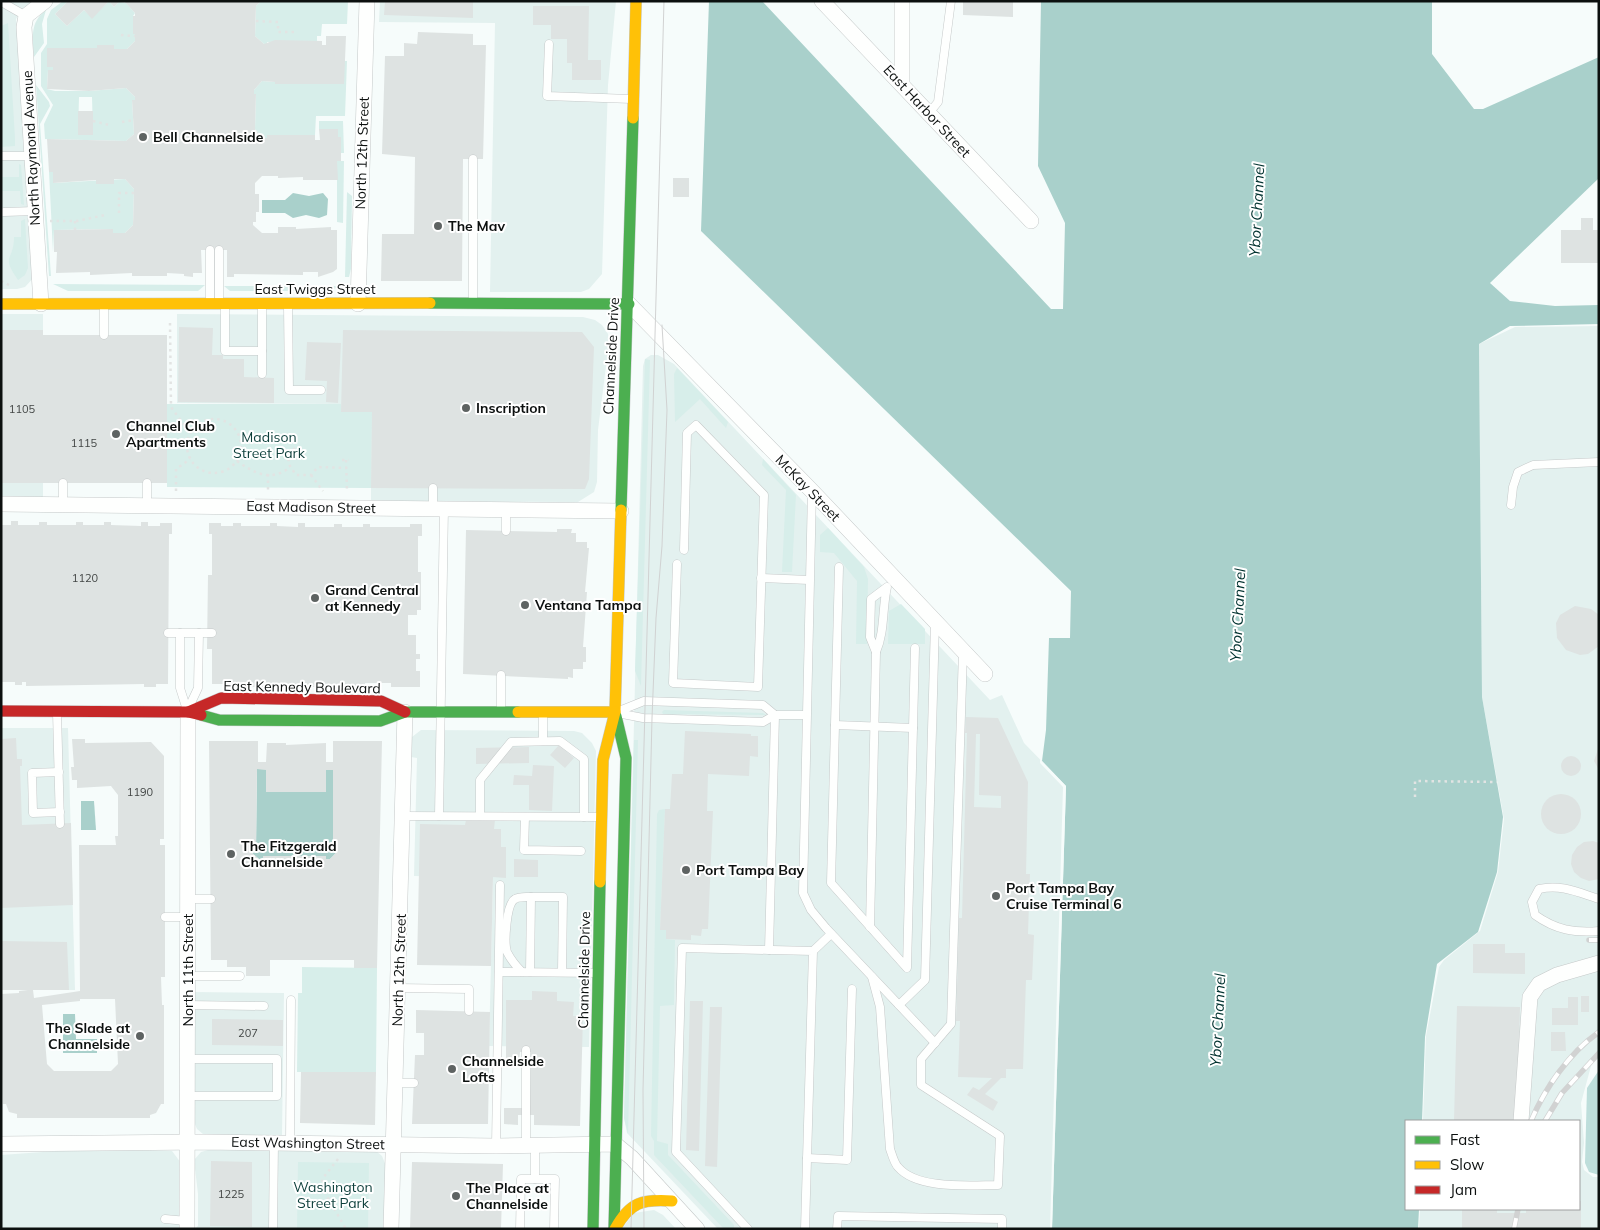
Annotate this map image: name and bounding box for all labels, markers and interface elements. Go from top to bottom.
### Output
street label: East Harbor Street [879,61,975,161]
street label: North Raymond Avenue [18,70,44,226]
street label: North 12th Street [351,96,373,210]
place label: Bell Channelside [153,128,264,146]
marker: Bell Channelside [137,131,149,143]
water label: Ybor Channel [1245,162,1268,257]
place label: The Mav [448,217,505,235]
marker: The Mav [432,220,444,232]
street label: East Twiggs Street [254,280,376,298]
street label: Channelside Drive [599,297,623,415]
place label: Inscription [476,399,546,417]
house number: 1105 [9,402,36,416]
marker: Inscription [460,402,472,414]
place label: Channel Club Apartments [126,417,215,451]
marker: Channel Club Apartments [110,428,122,440]
park label: Madison Street Park [233,428,306,462]
house number: 1115 [71,436,98,450]
street label: McKay Street [772,451,844,525]
street label: East Madison Street [246,497,376,517]
water label: Ybor Channel [1226,567,1249,662]
house number: 1120 [72,571,99,585]
place label: Grand Central at Kennedy [325,581,419,615]
marker: Grand Central at Kennedy [309,592,321,604]
place label: Ventana Tampa [534,596,641,614]
marker: Ventana Tampa [519,599,531,611]
street label: East Kennedy Boulevard [223,677,381,697]
house number: 1190 [127,785,154,799]
place label: The Fitzgerald Channelside [241,837,337,871]
marker: The Fitzgerald Channelside [225,848,237,860]
place label: Port Tampa Bay [696,861,805,879]
marker: Port Tampa Bay [680,864,692,876]
place label: Port Tampa Bay Cruise Terminal 6 [1006,879,1122,913]
marker: Port Tampa Bay Cruise Terminal 6 [990,890,1002,902]
street label: Channelside Drive [574,911,594,1029]
street label: North 11th Street [179,913,197,1026]
street label: North 12th Street [388,913,410,1027]
water label: Ybor Channel [1206,972,1229,1067]
place label: The Slade at Channelside [46,1019,131,1053]
house number: 207 [238,1026,258,1040]
marker: The Slade at Channelside [134,1030,146,1042]
place label: Channelside Lofts [462,1052,544,1086]
marker: Channelside Lofts [446,1063,458,1075]
legend [1405,1120,1580,1210]
text: Fast [1450,1130,1480,1149]
street label: East Washington Street [231,1133,385,1153]
text: Slow [1450,1155,1484,1174]
park label: Washington Street Park [293,1178,373,1212]
place label: The Place at Channelside [466,1179,549,1213]
text: Jam [1450,1180,1477,1199]
house number: 1225 [218,1187,245,1201]
marker: The Place at Channelside [450,1190,462,1202]

